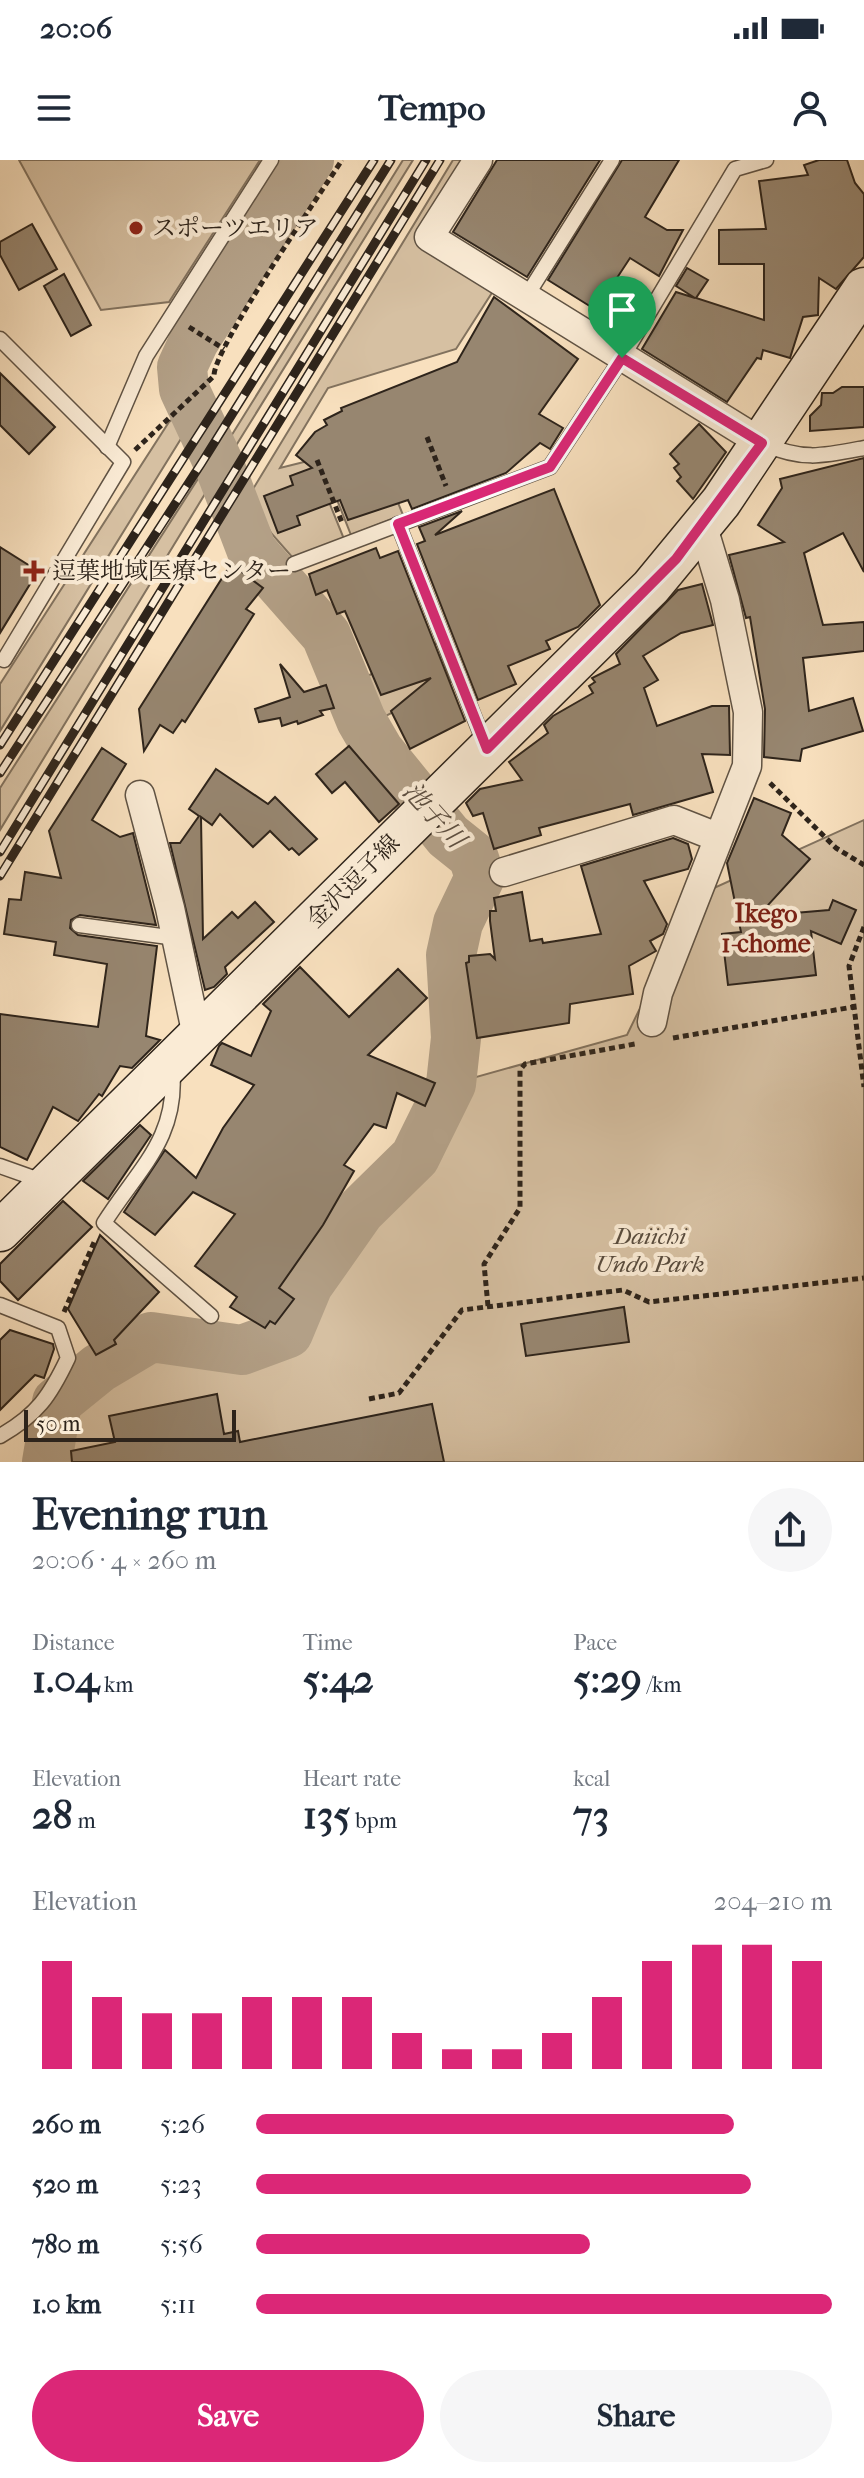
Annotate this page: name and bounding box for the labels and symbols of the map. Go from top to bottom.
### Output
place label: スポーツエリア [152,214,319,242]
marker: スポーツエリア [127,219,145,237]
pin [588,276,656,358]
place label: 逗葉地域医療センター [52,557,291,585]
marker: 逗葉地域医療センター [23,560,45,582]
water label: 池子川 [396,776,474,857]
street label: 金沢逗子線 [301,829,405,933]
district label: Ikego 1-chome [721,898,811,959]
park label: Daiichi Undo Park [595,1222,705,1278]
scale bar [24,1406,236,1442]

